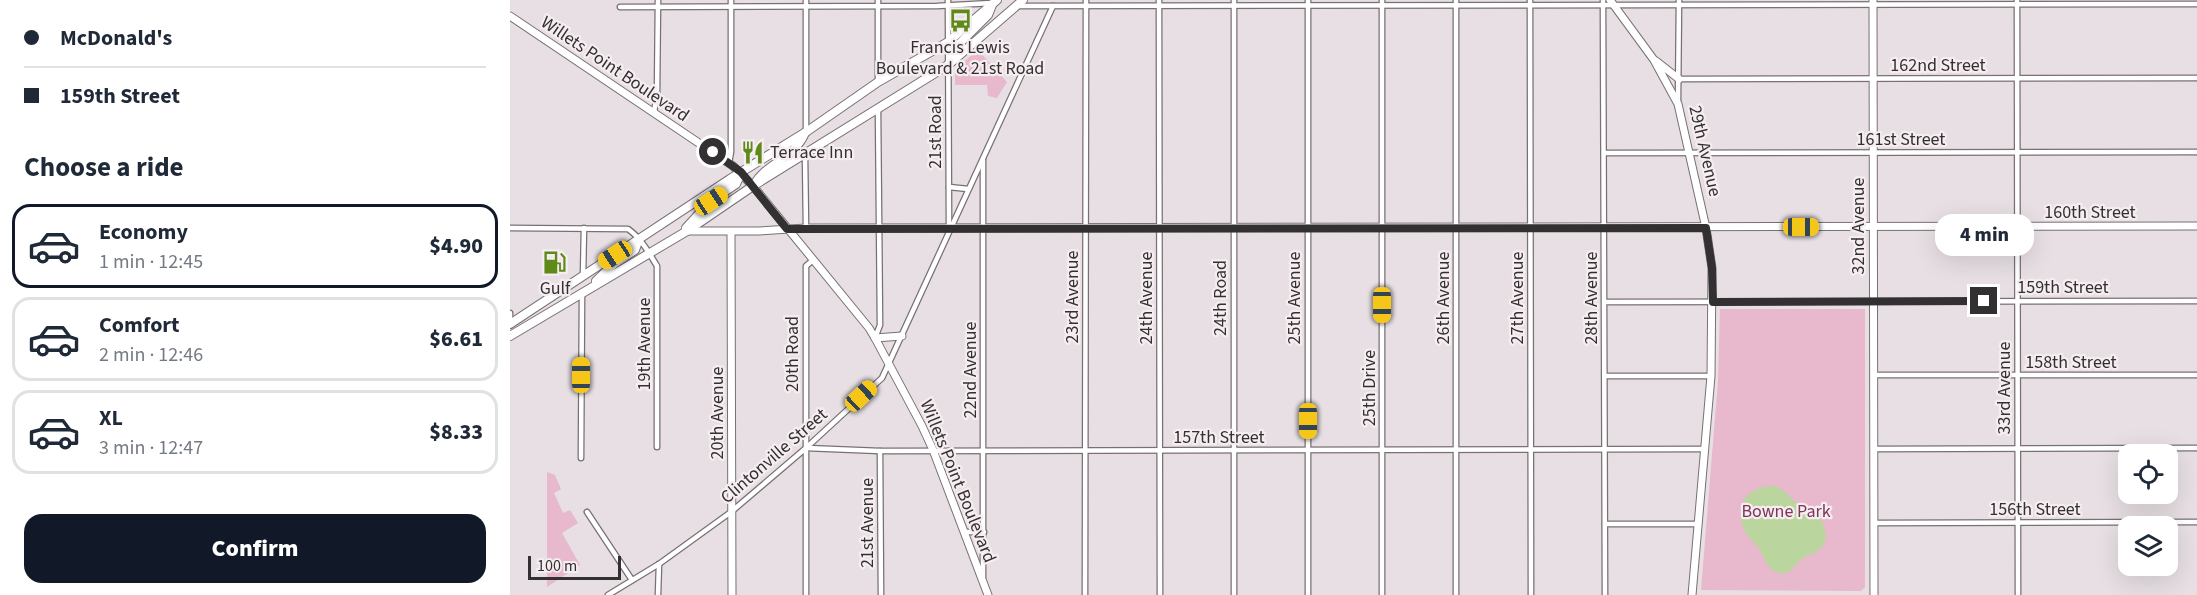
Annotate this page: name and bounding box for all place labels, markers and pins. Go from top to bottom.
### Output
bus stop icon: Francis Lewis Boulevard & 21st Road [947,8,973,34]
place label: Francis Lewis Boulevard & 21st Road [876,35,1044,81]
restaurant icon: Terrace Inn [739,139,765,165]
place label: Terrace Inn [770,140,853,165]
fuel station icon: Gulf [542,249,568,275]
place label: Gulf [540,276,571,301]

